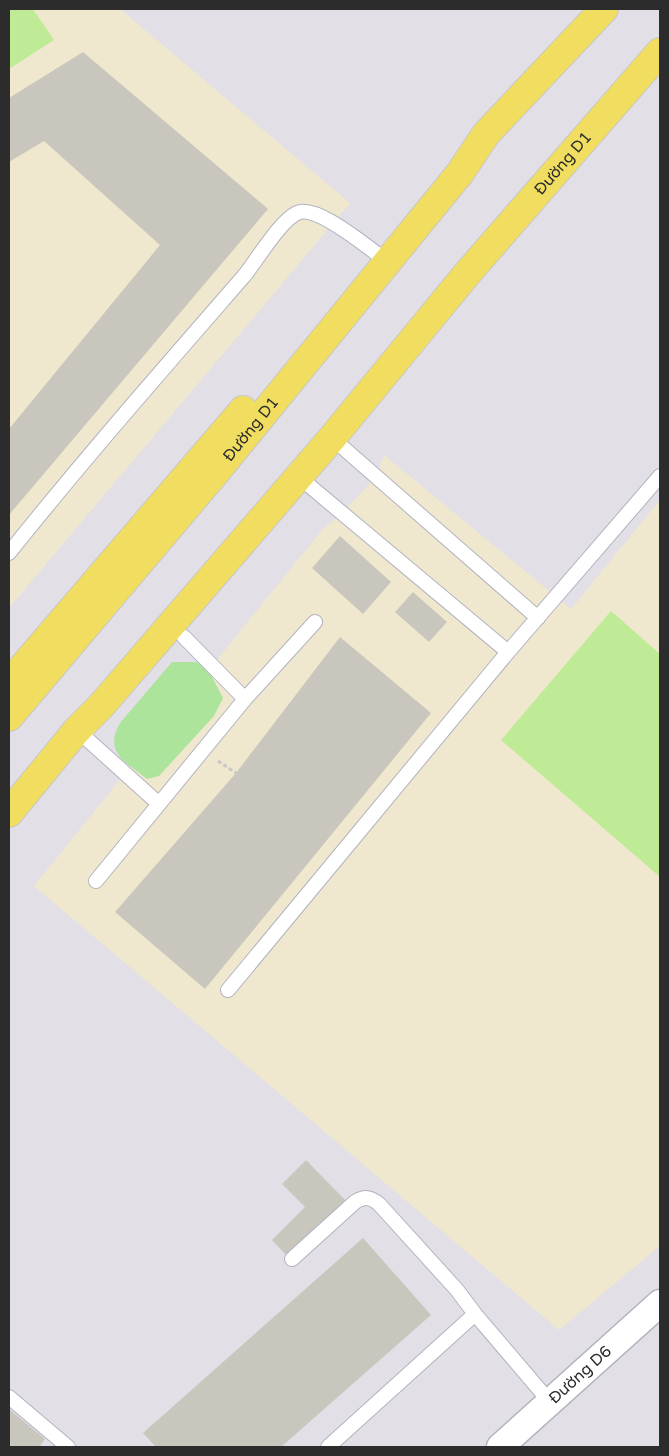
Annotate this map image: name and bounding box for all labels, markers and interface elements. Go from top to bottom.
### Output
street label: Đường D1 [530,128,596,199]
street label: Đường D1 [219,393,283,466]
street label: Đường D6 [545,1341,616,1408]

